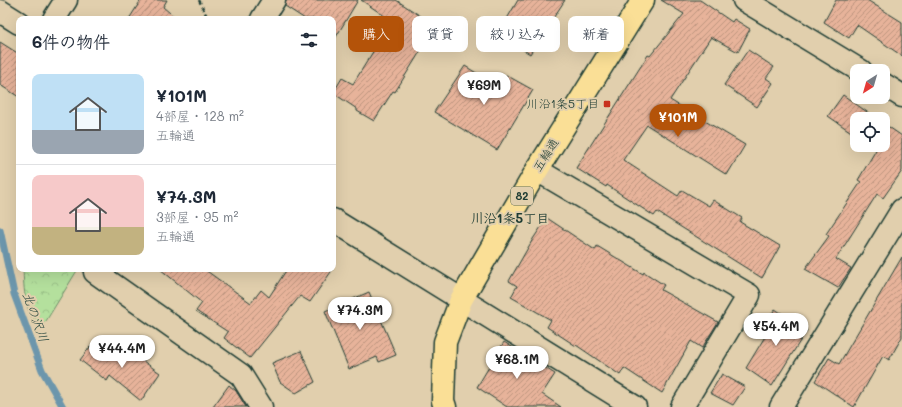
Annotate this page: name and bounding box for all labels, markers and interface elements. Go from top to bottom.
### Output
chip: 購入 [348,16,404,52]
chip: 賃貸 [412,16,468,52]
chip: 絞り込み [476,16,560,52]
chip: 新着 [568,16,624,52]
icon: filters [298,29,320,51]
text: 6件の物件 [32,30,110,52]
north arrow [850,64,890,104]
map controls [850,64,890,152]
pin: ¥69M [460,72,508,106]
text: ¥69M [467,76,501,93]
text: ¥101M [156,84,207,106]
icon: home [64,90,112,138]
place label: 川沿1条5丁目 [527,95,599,111]
marker: 川沿1条5丁目 [602,99,612,109]
pin: ¥101M [650,104,706,138]
text: 4部屋 · 128 m² [156,107,244,124]
text: ¥101M [659,108,697,125]
button: locate [850,112,890,152]
text: 五輪通 [156,126,195,143]
street label: 五輪通 [529,135,561,174]
text: ¥74.3M [156,185,217,207]
road number: 82 [511,187,533,205]
icon: home [64,191,112,239]
text: 3部屋 · 95 m² [156,208,238,225]
district label: 川沿1条5丁目 [471,209,549,226]
text: 五輪通 [156,227,195,244]
water label: 北の沢川 [20,289,53,344]
pin: ¥74.3M [327,297,393,331]
text: ¥74.3M [337,301,383,318]
pin: ¥54.4M [743,313,809,347]
text: ¥54.4M [752,317,800,334]
pin: ¥44.4M [89,335,155,369]
text: ¥44.4M [98,339,146,356]
pin: ¥68.1M [484,346,550,380]
text: ¥68.1M [495,350,539,367]

